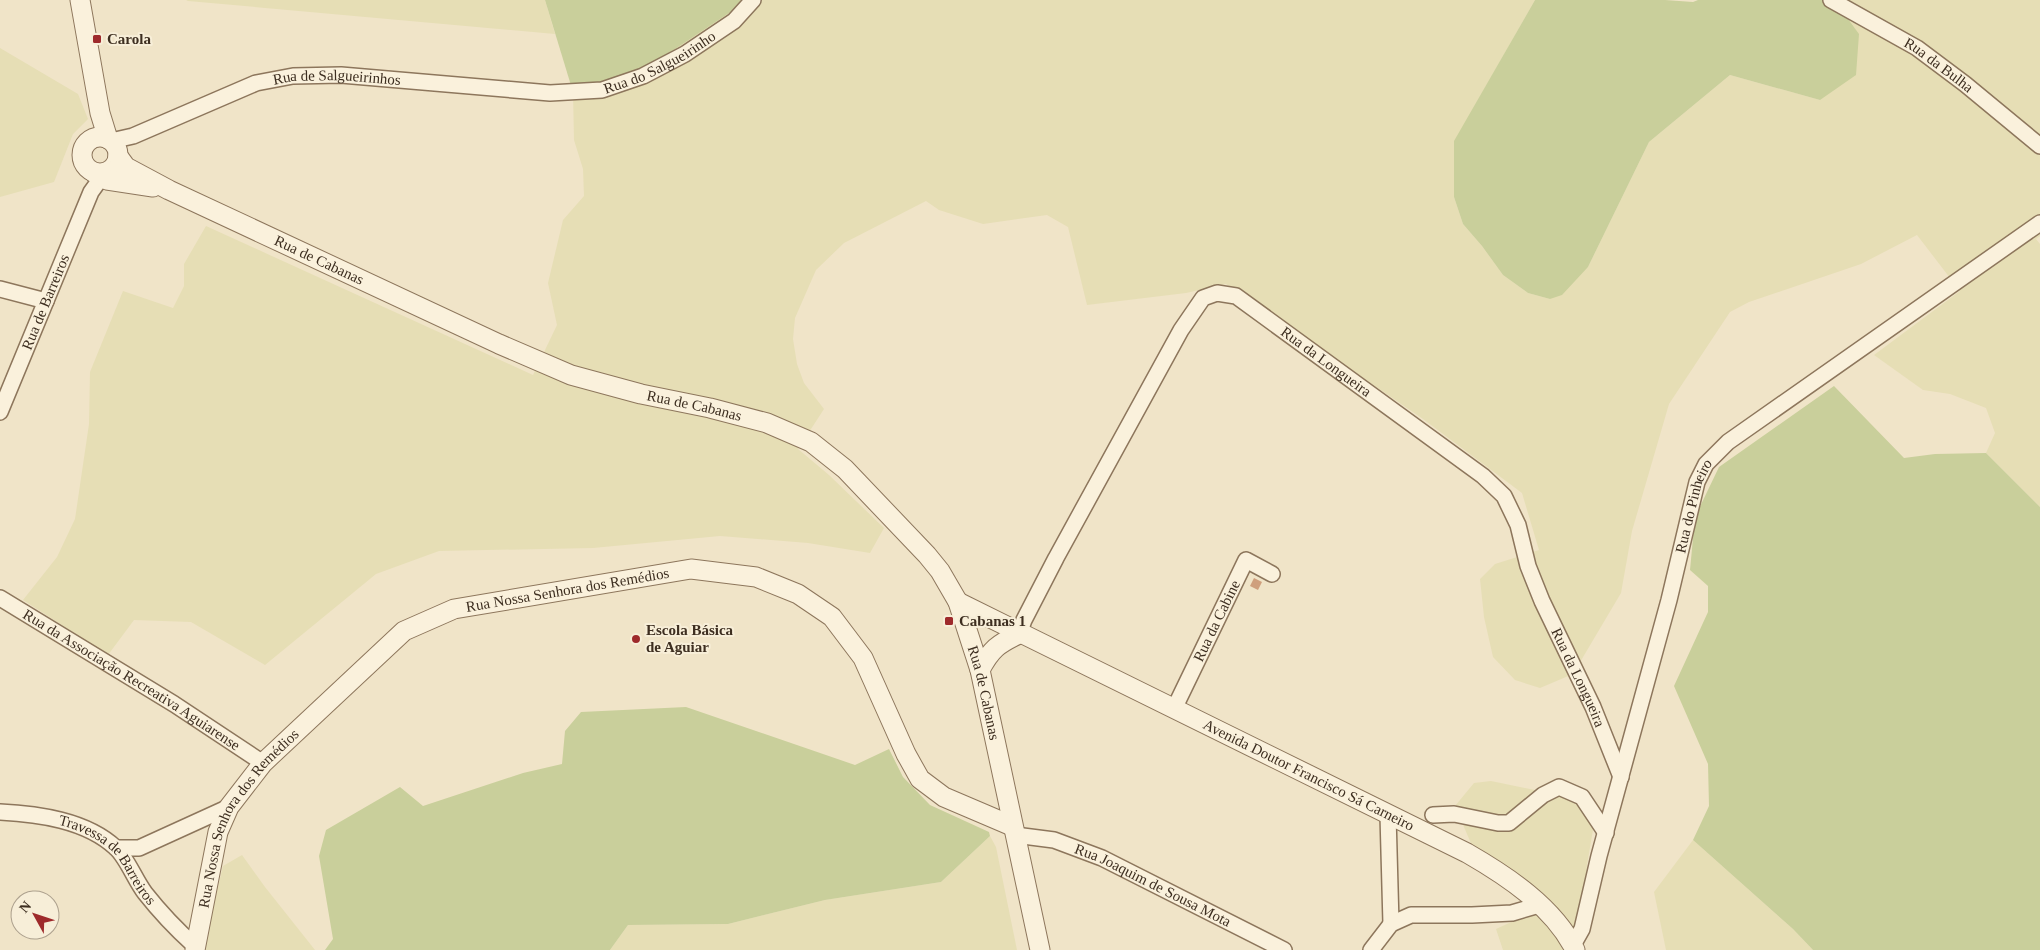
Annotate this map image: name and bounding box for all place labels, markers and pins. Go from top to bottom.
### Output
place label: Carola [107,31,151,47]
marker: Carola [91,33,103,45]
place label: Cabanas 1 [959,613,1026,629]
marker: Cabanas 1 [943,615,955,627]
place label: Escola Básica de Aguiar [646,622,734,655]
marker: Escola Básica de Aguiar [630,633,642,645]

